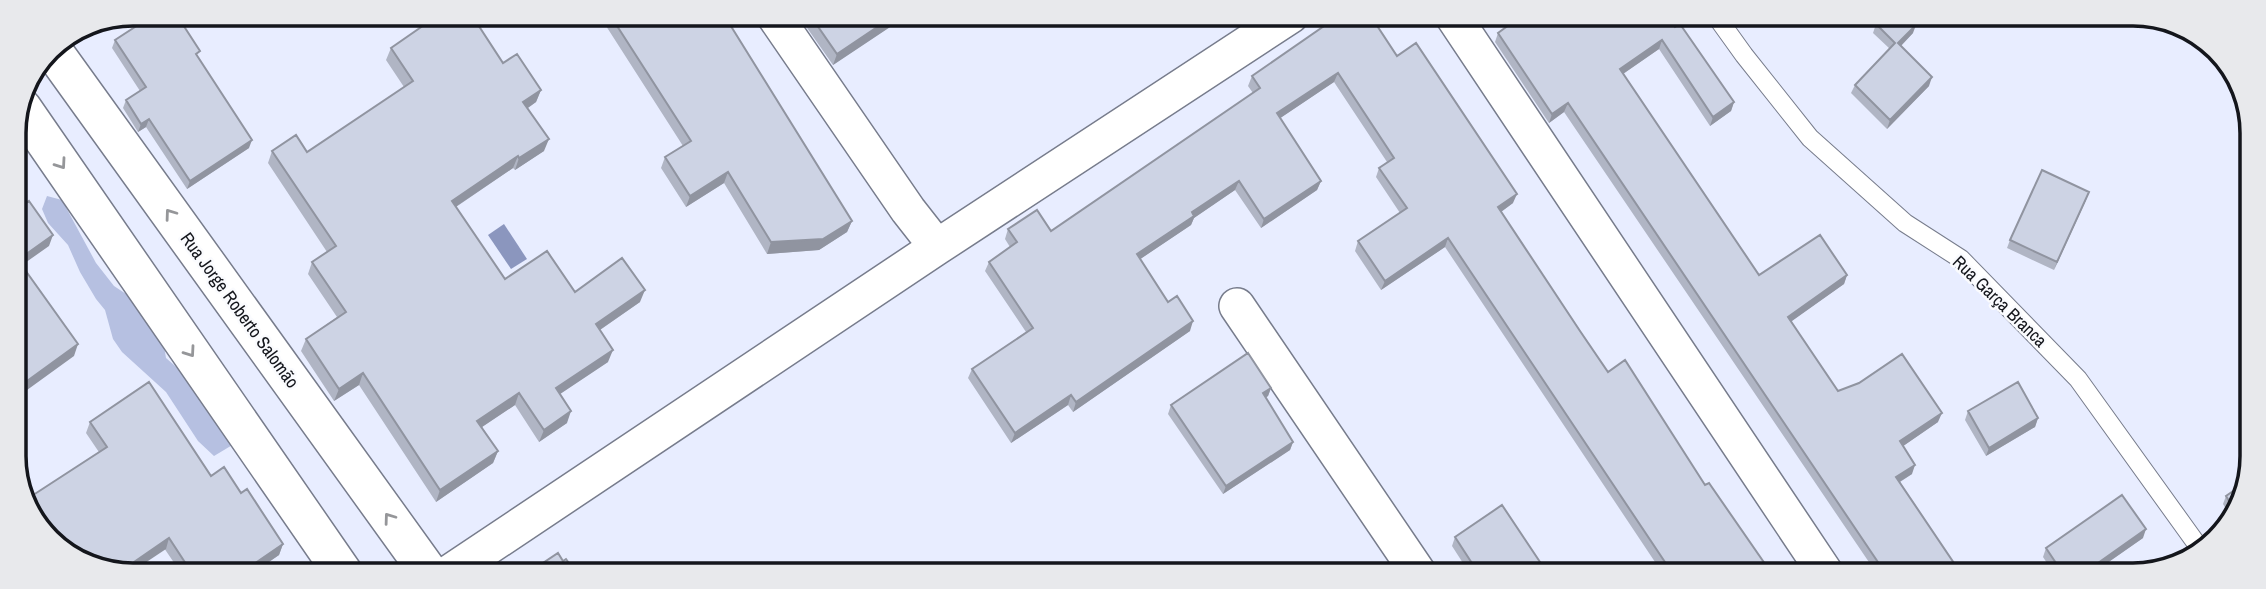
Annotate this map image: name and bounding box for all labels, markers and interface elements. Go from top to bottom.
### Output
one-way arrow [53,156,65,169]
one-way arrow [166,209,178,222]
street label: Rua Jorge Roberto Salomão [175,227,305,393]
street label: Rua Garça Branca [1947,250,2053,352]
one-way arrow [182,344,195,357]
one-way arrow [385,513,397,526]

